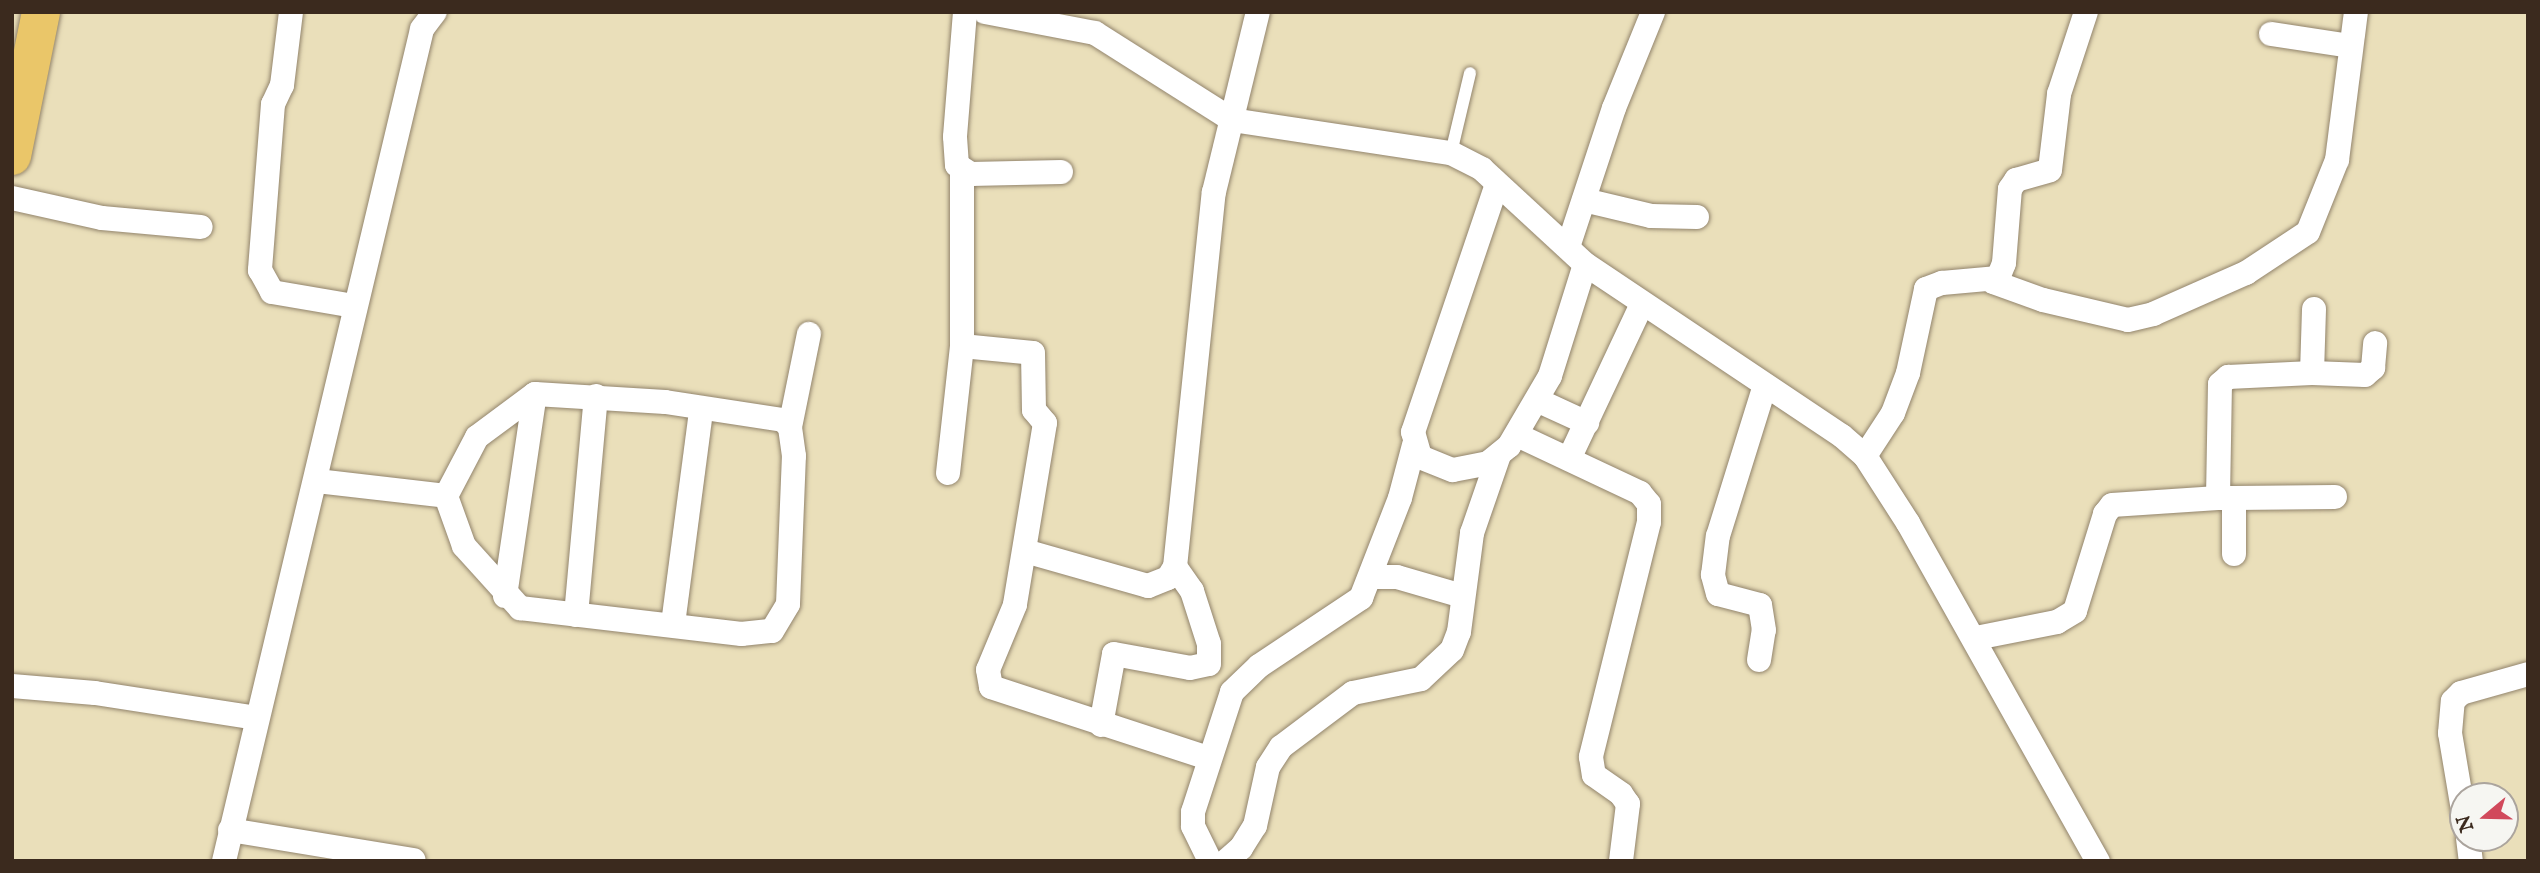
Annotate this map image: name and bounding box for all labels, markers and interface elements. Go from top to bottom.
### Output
north arrow [2449,782,2519,852]
text: N [2452,812,2480,835]

